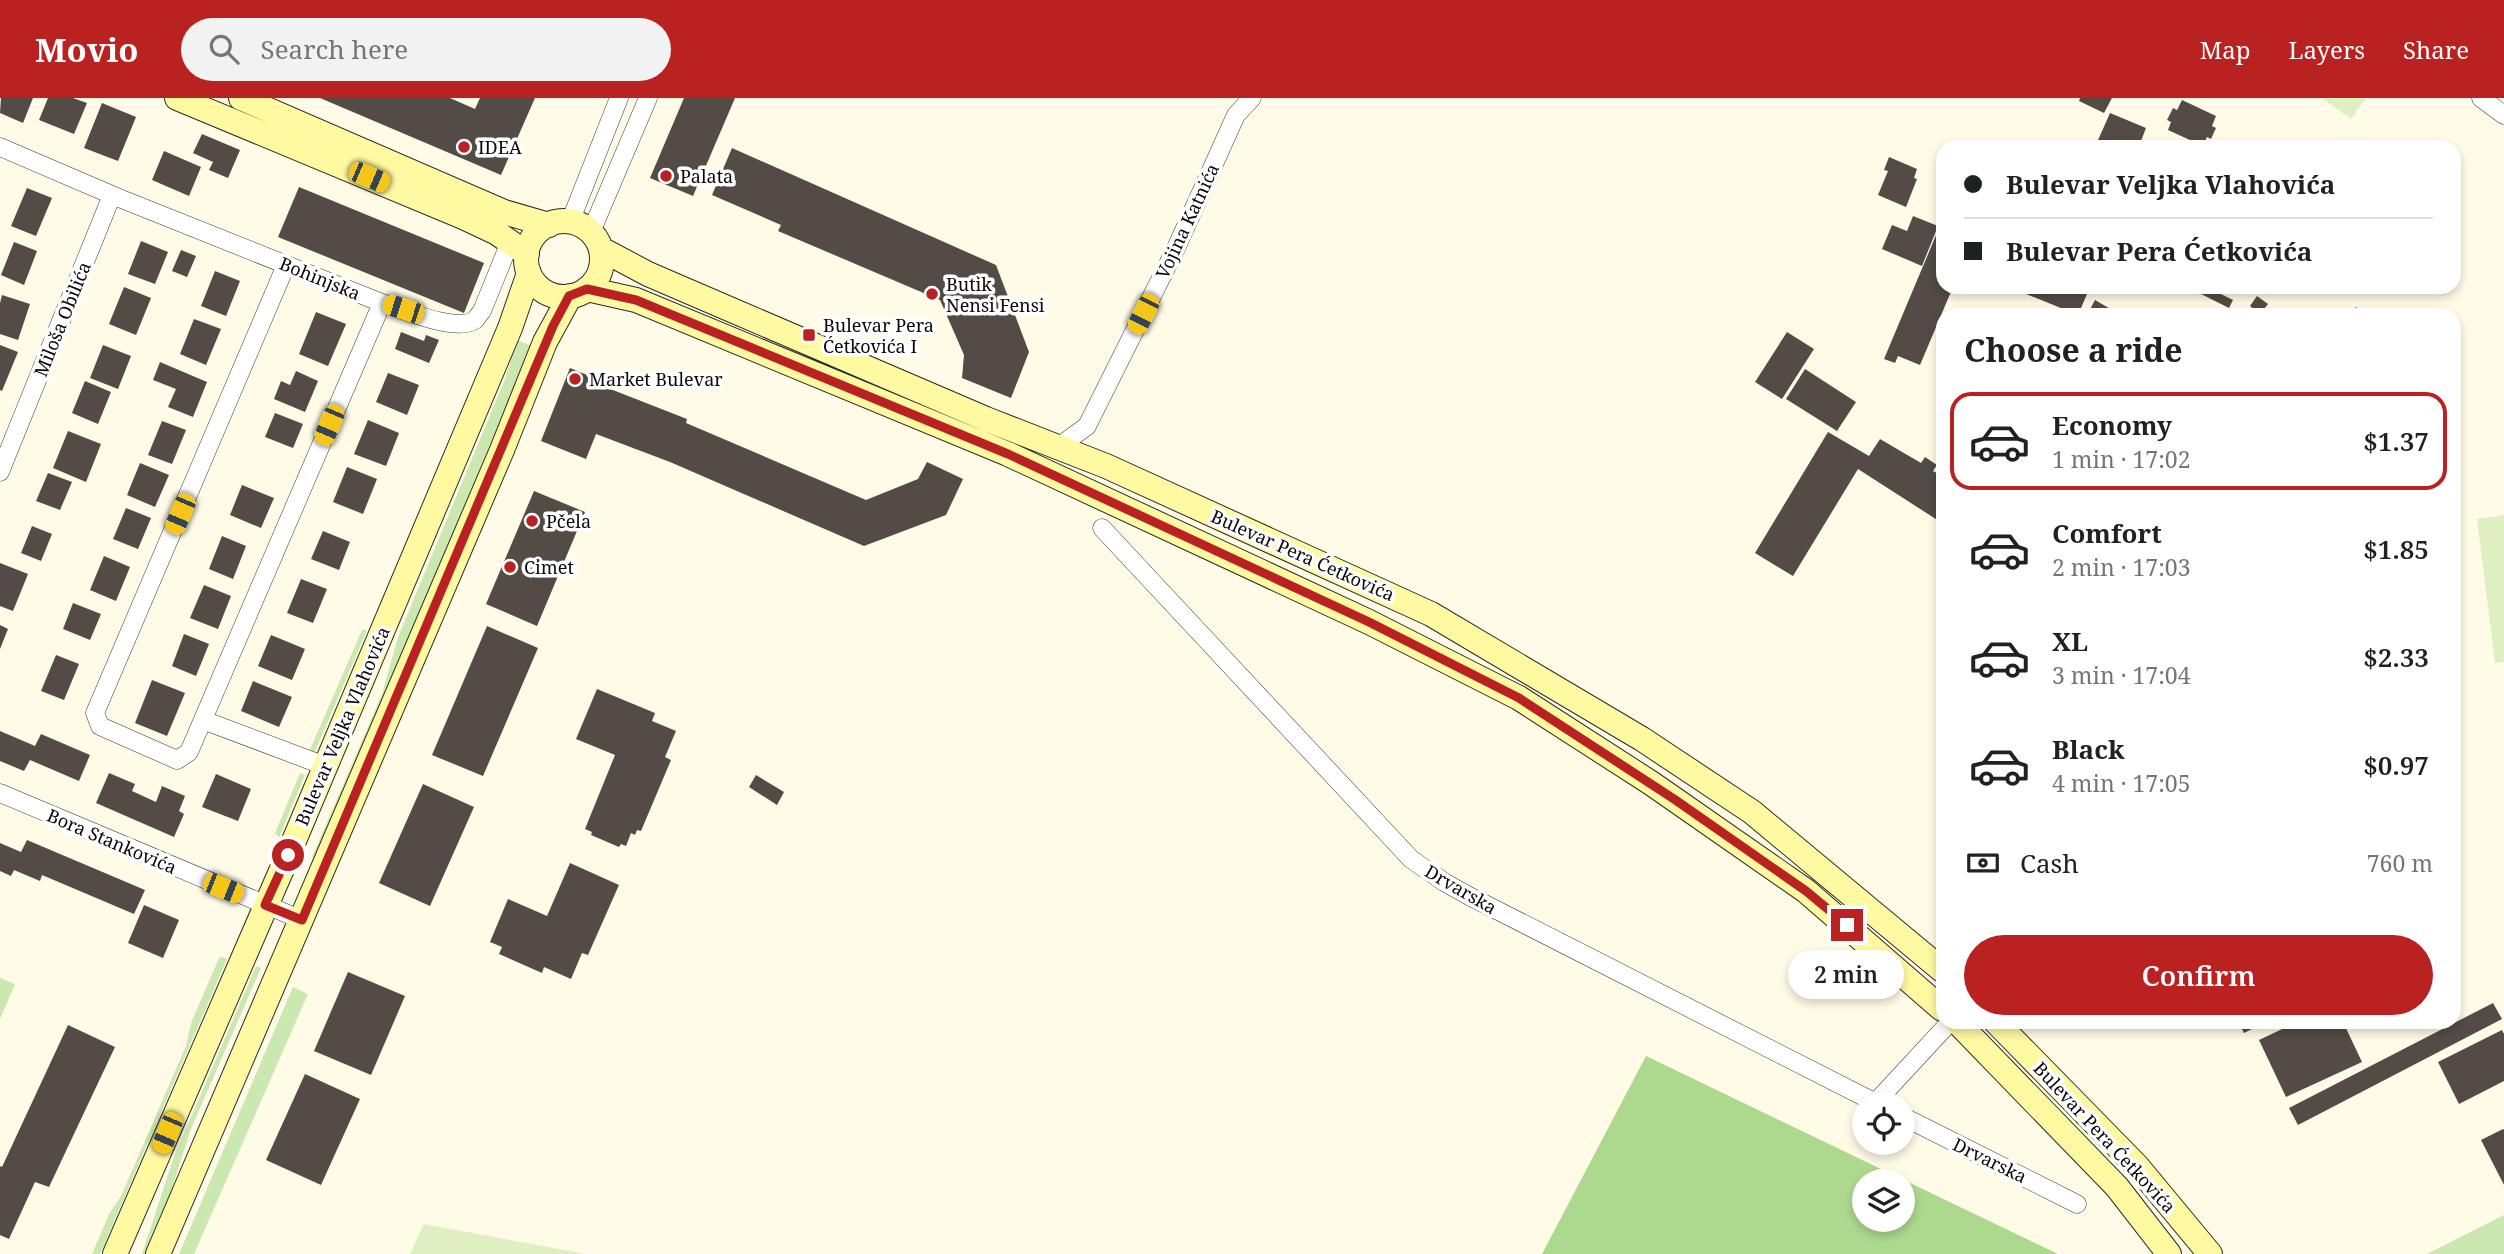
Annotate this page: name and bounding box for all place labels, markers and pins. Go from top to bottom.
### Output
place label: IDEA [478,135,522,159]
marker: IDEA [456,139,472,155]
place label: Palata [680,164,733,188]
marker: Palata [658,168,674,184]
place label: Butik Nensi Fensi [946,272,1045,317]
marker: Butik Nensi Fensi [924,286,940,302]
place label: Bulevar Pera Ćetkovića I [823,313,934,358]
marker: Bulevar Pera Ćetkovića I [801,327,817,343]
place label: Market Bulevar [589,367,723,391]
marker: Market Bulevar [567,371,583,387]
place label: Pčela [546,509,591,533]
marker: Pčela [524,513,540,529]
place label: Cimet [524,555,574,579]
marker: Cimet [502,559,518,575]

